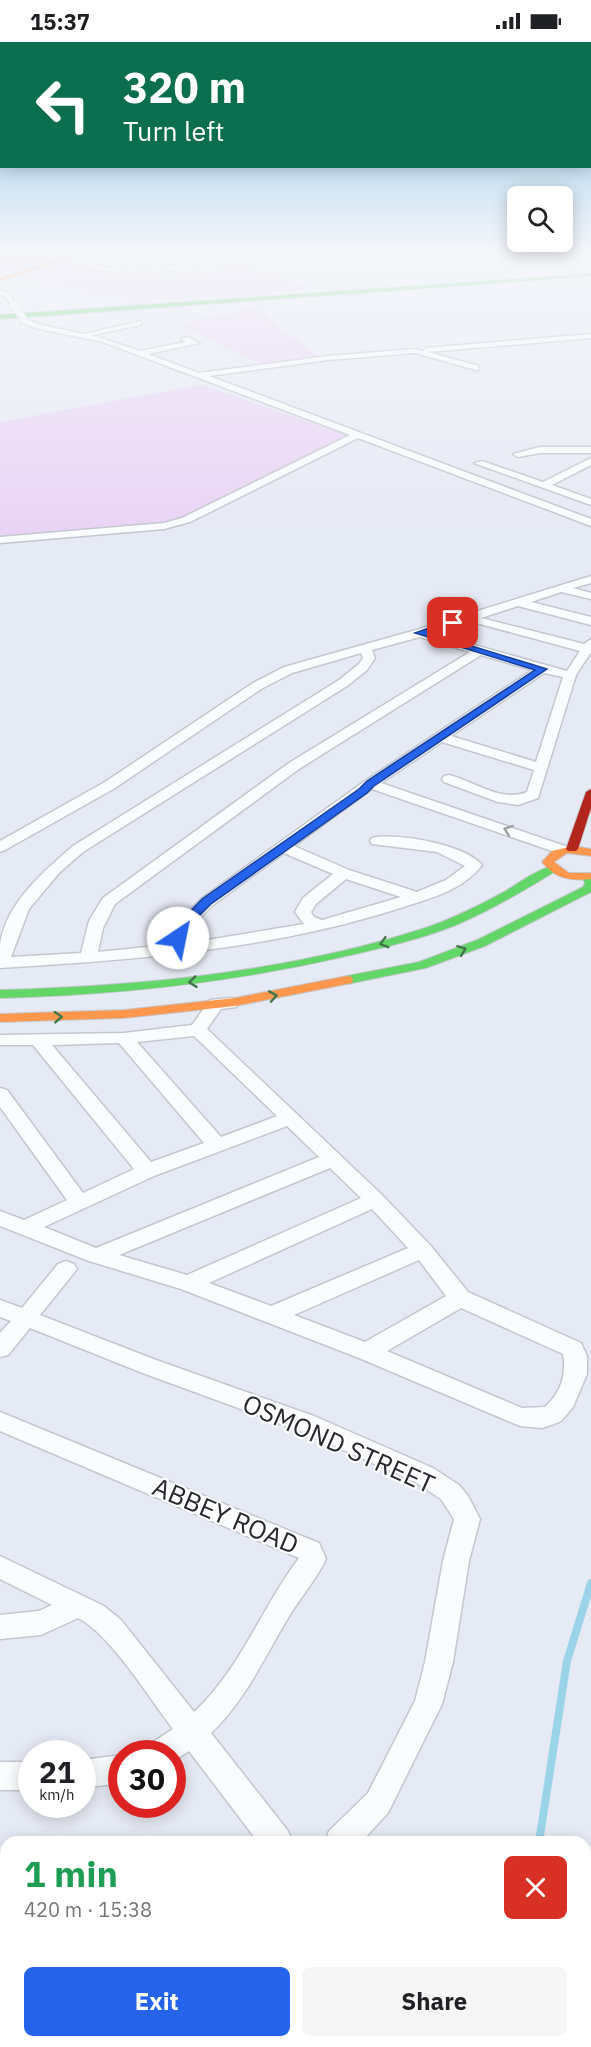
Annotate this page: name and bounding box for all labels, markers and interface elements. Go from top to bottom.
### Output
text: 15:37 [30,7,90,36]
text: 320 m [123,60,246,115]
icon: left [24,66,102,144]
text: Turn left [123,113,224,148]
map controls [507,186,573,252]
button: search [507,186,573,252]
pin [427,597,478,648]
icon: arrive [436,606,469,639]
one-way arrow [503,825,514,838]
position arrow [146,906,210,970]
one-way arrow [379,936,390,948]
one-way arrow [456,945,467,957]
one-way arrow [189,975,198,988]
one-way arrow [269,990,278,1002]
one-way arrow [54,1011,63,1024]
street label: OSMOND STREET [238,1385,440,1501]
street label: ABBEY ROAD [148,1469,304,1561]
speed limit sign: 30 [108,1740,186,1818]
text: 21 [39,1752,75,1791]
text: km/h [39,1785,75,1804]
text: 1 min [24,1850,118,1897]
button: close [504,1856,567,1919]
text: 420 m · 15:38 [24,1896,152,1923]
button: Exit [24,1967,290,2036]
button: Share [302,1967,567,2036]

